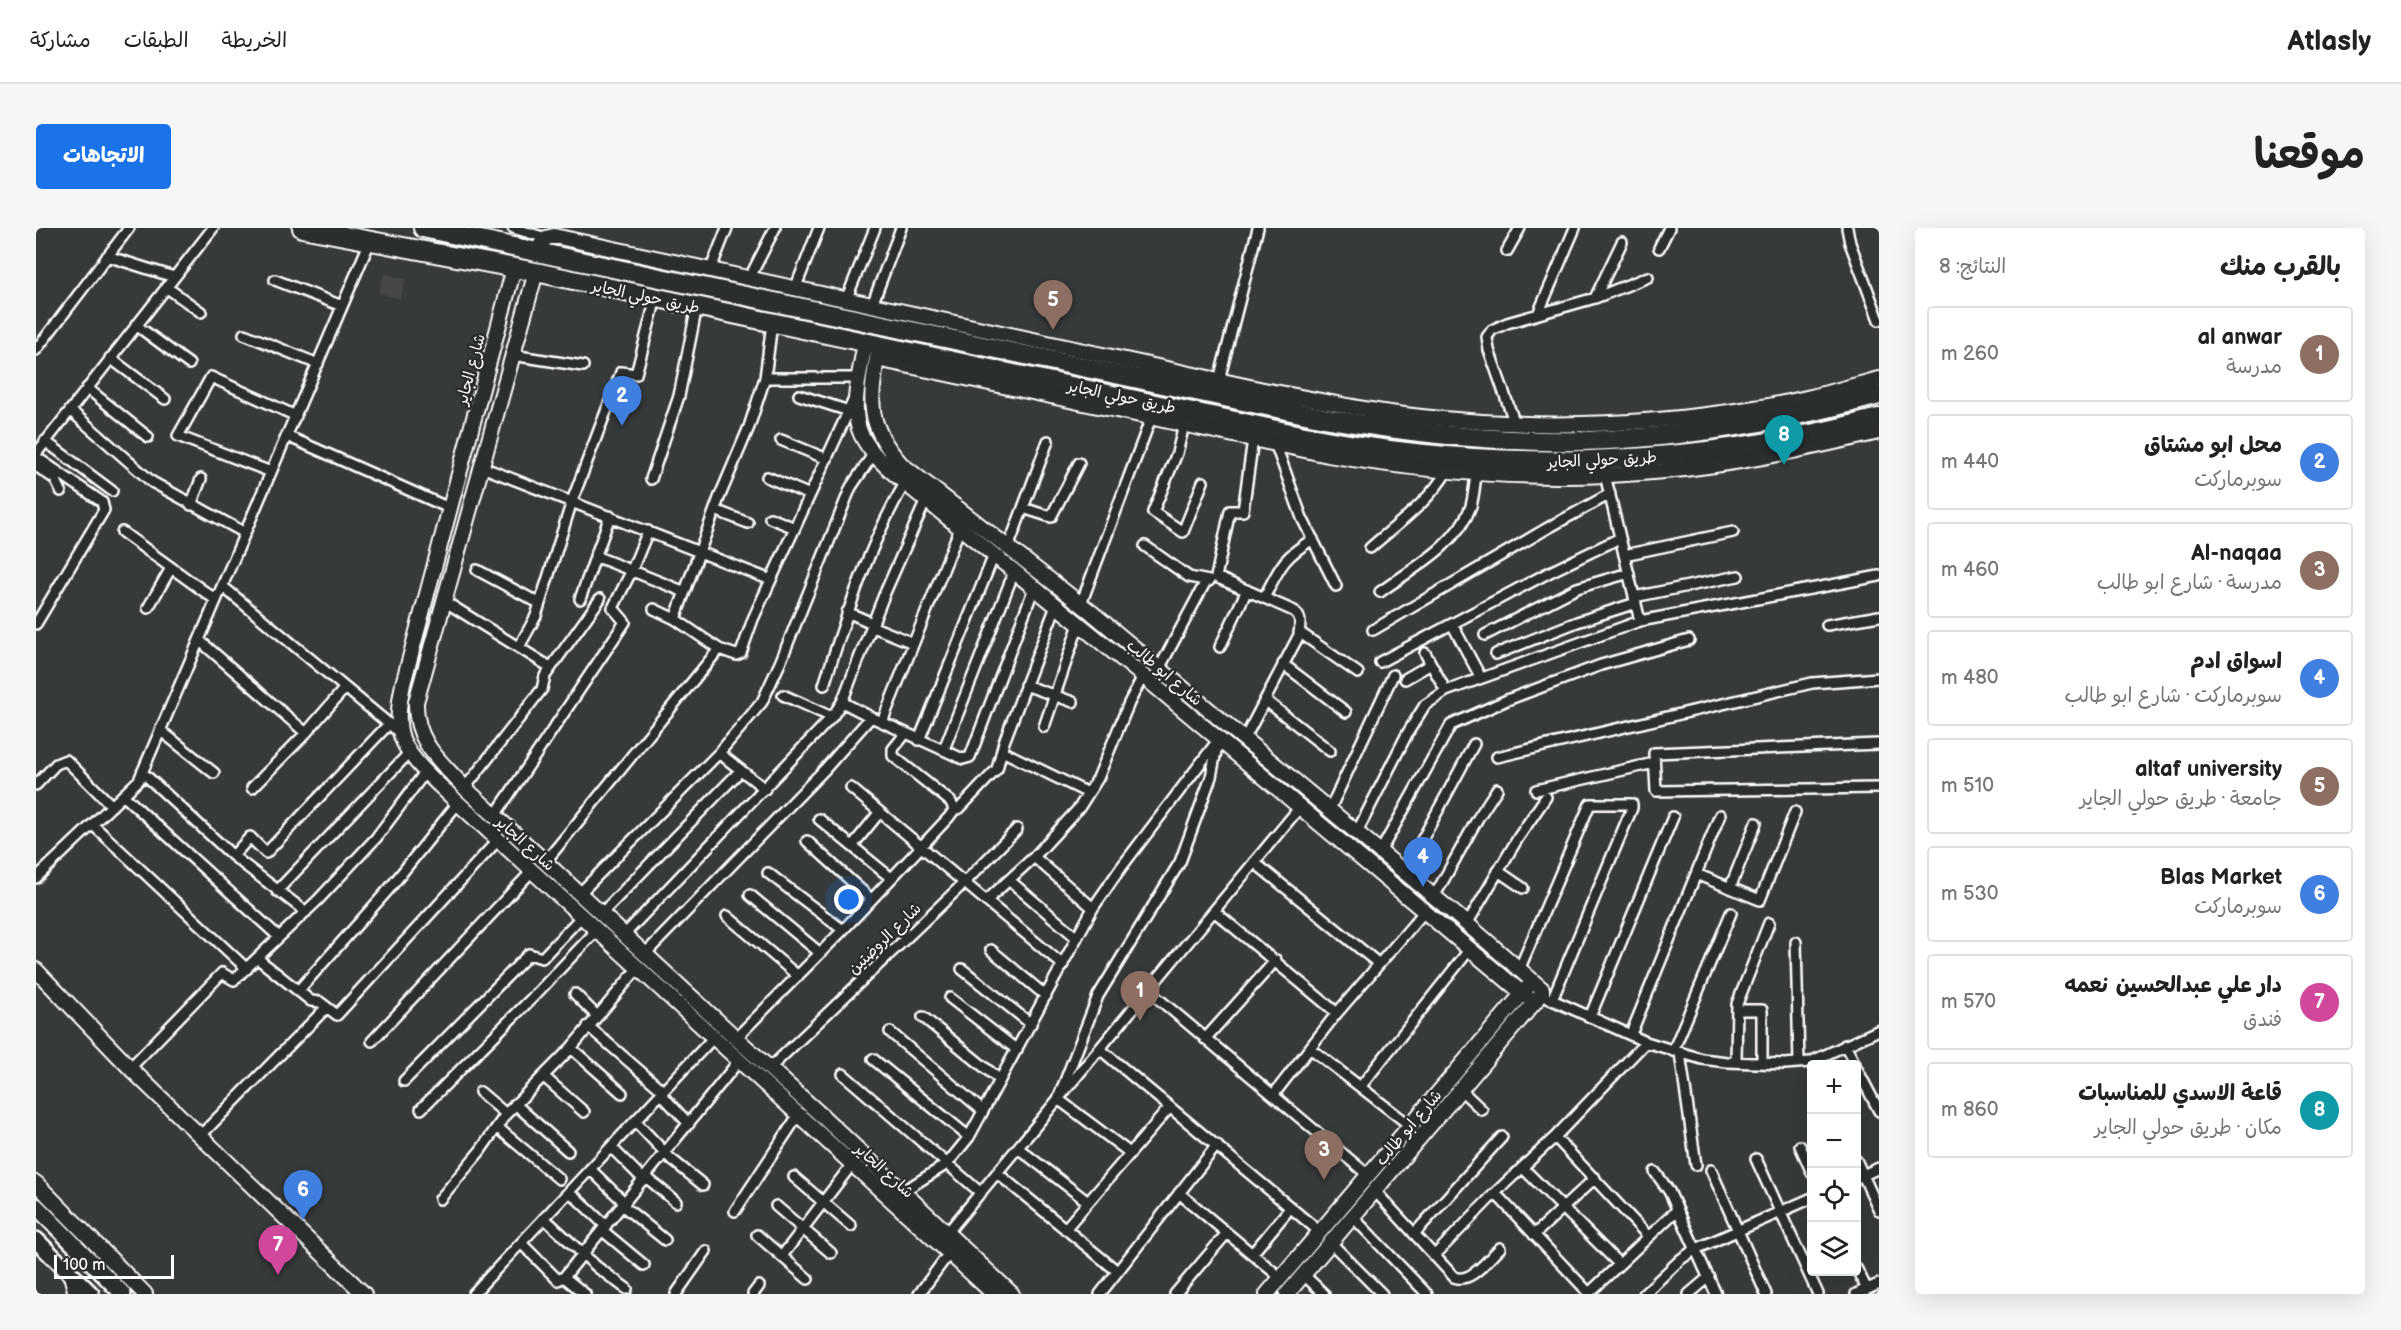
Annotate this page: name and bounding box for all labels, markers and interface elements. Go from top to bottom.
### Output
text: Atlasly [2288,25,2371,58]
text: مشاركة [30,28,91,53]
text: الطبقات [124,28,189,53]
text: الخريطة [222,28,287,53]
button: الاتجاهات [36,124,171,189]
text: موقعنا [2254,130,2365,181]
text: بالقرب منك [2220,252,2341,283]
text: النتائج: 8 [1939,255,2006,279]
street label: طريق حولي الجاير [587,276,701,322]
pin: 5 [1034,280,1072,330]
text: al anwar [2197,324,2282,351]
street label: شارع الجاير [452,332,491,409]
text: 260 m [1941,342,1999,366]
text: 1 [2315,342,2324,366]
text: مدرسة [2226,355,2282,379]
pin: 2 [602,376,642,426]
street label: طريق حولي الجاير [1063,376,1177,422]
pin: 8 [1764,416,1804,465]
text: محل ابو مشتاق [2144,432,2282,459]
street label: طريق حولي الجاير [1545,448,1658,477]
text: 440 m [1941,450,1999,474]
text: 2 [2314,450,2326,474]
text: سوبرماركت [2194,468,2282,492]
text: Al-naqaa [2191,540,2282,567]
text: 460 m [1941,558,1999,582]
text: 3 [2314,558,2325,582]
text: مدرسة · شارع ابو طالب [2097,571,2282,595]
street label: شارع ابو طالب [1122,636,1206,711]
text: اسواق ادم [2190,648,2282,675]
text: 480 m [1941,666,1999,690]
text: 4 [2314,666,2325,690]
text: سوبرماركت · شارع ابو طالب [2065,684,2282,708]
text: altaf university [2135,756,2282,783]
text: 510 m [1941,774,1994,798]
text: 5 [2314,774,2325,798]
text: جامعة · طريق حولي الجاير [2080,787,2282,811]
street label: شارع الجاير [489,811,558,876]
pin: 4 [1404,838,1442,887]
text: Blas Market [2160,864,2282,891]
text: 530 m [1941,882,1998,906]
text: 6 [2313,882,2326,906]
your location [834,885,863,914]
text: سوبرماركت [2194,895,2282,919]
street label: شارع الروضتين [844,899,926,979]
pin: 1 [1120,972,1160,1021]
text: دار علي عبدالحسين نعمه [2064,972,2282,999]
text: 570 m [1941,990,1996,1014]
text: 7 [2314,990,2325,1014]
text: فندق [2243,1008,2282,1032]
map controls [1807,1060,1861,1276]
button: + [1807,1060,1861,1114]
text: قاعة الاسدي للمناسبات [2078,1080,2282,1107]
street label: شارع ابو طالب [1372,1086,1447,1170]
text: 860 m [1941,1098,1999,1122]
text: 8 [2313,1098,2326,1122]
button: − [1807,1114,1861,1168]
text: مكان · طريق حولي الجاير [2095,1116,2282,1140]
pin: 3 [1304,1130,1344,1180]
street label: شارع الجاير [848,1138,917,1203]
button: locate [1807,1168,1861,1222]
pin: 6 [284,1170,322,1220]
button: layers [1807,1222,1861,1276]
pin: 7 [258,1226,298,1275]
scale bar [54,1252,174,1280]
text: 100 m [63,1256,106,1275]

